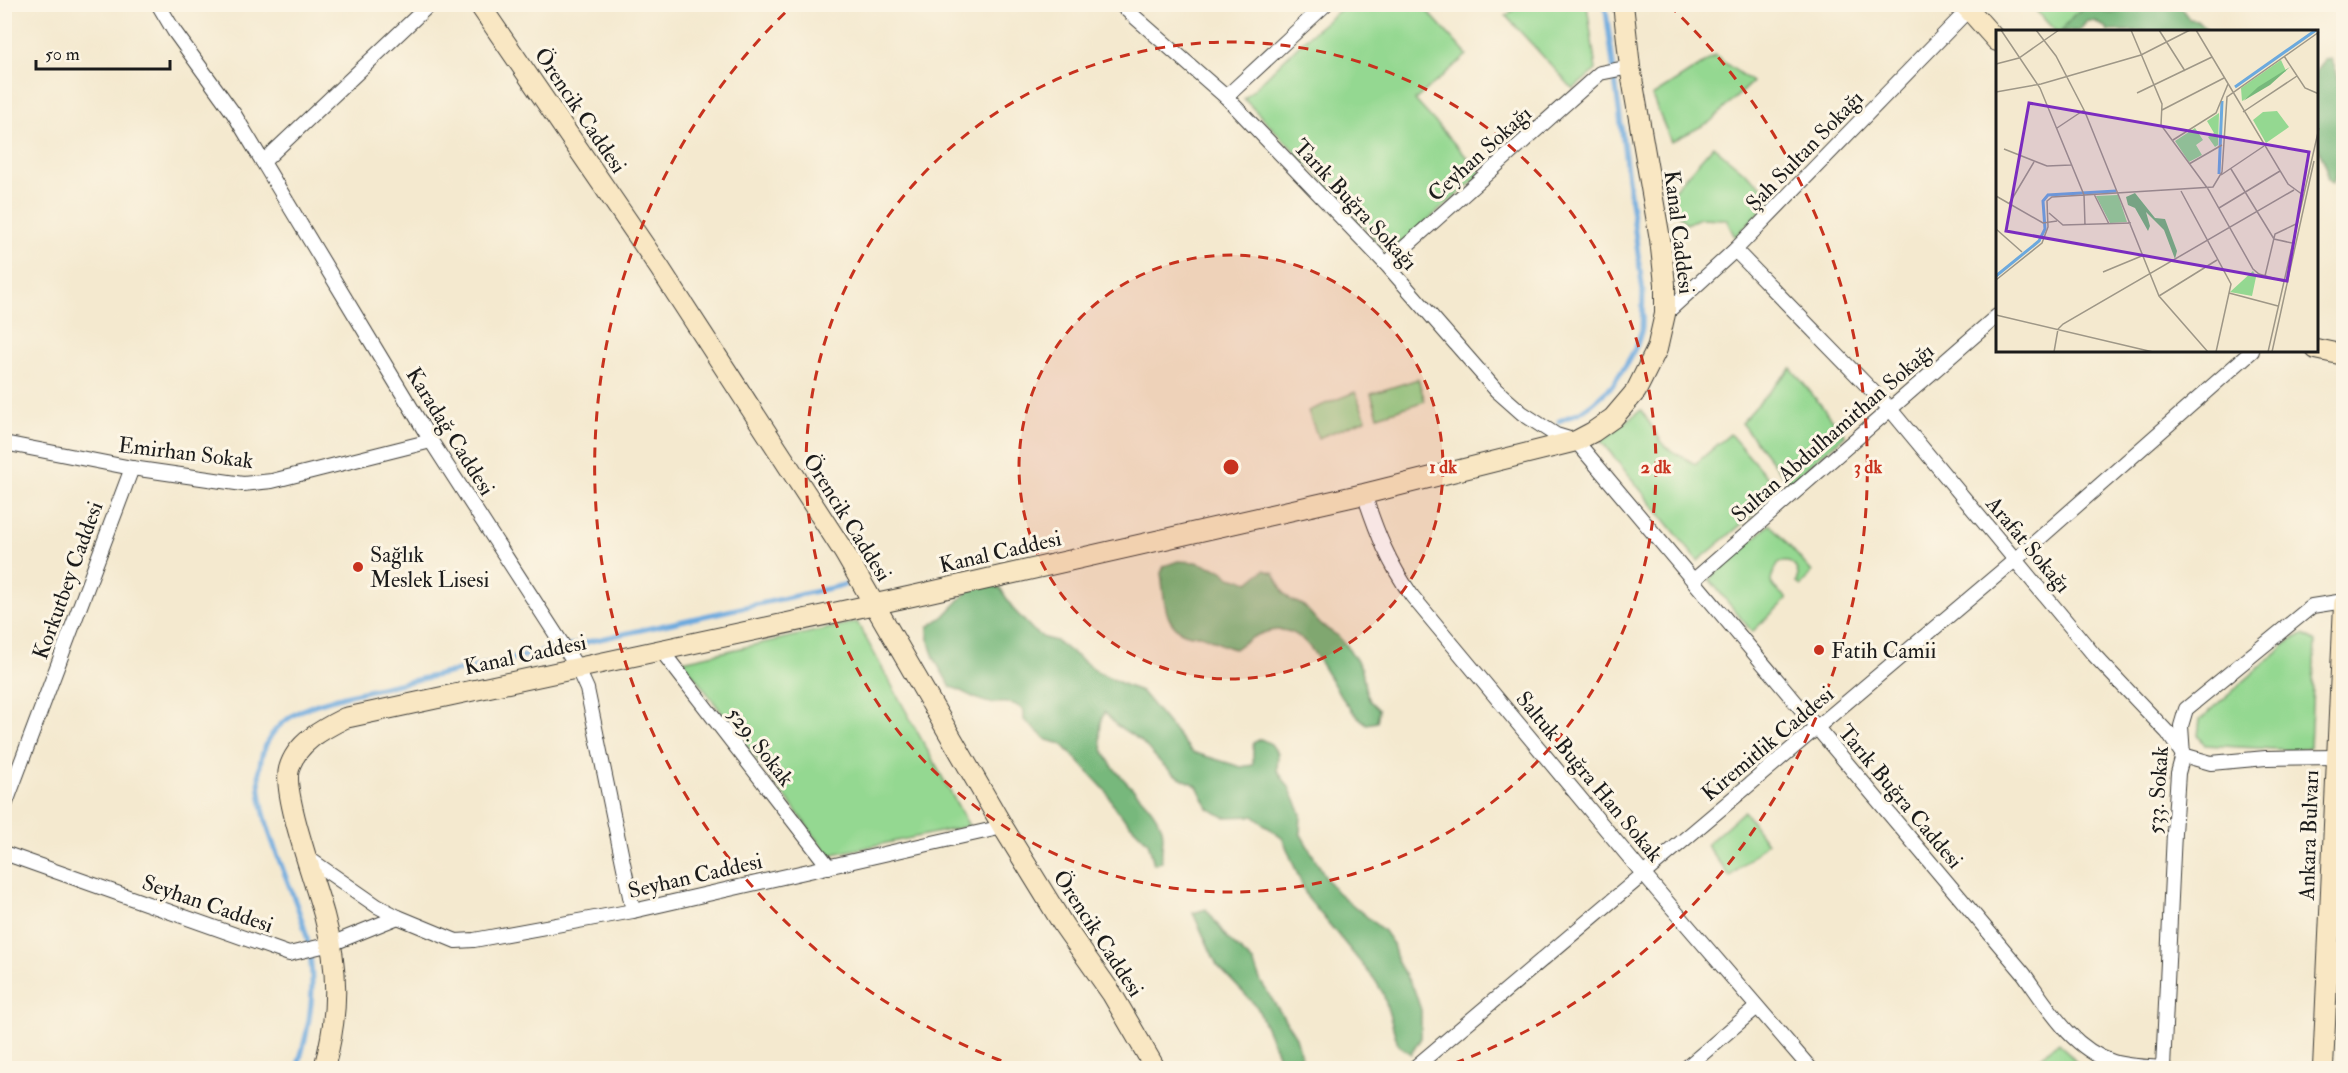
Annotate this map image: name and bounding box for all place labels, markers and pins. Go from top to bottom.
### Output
centre of rings [1221,457,1241,477]
place label: Sağlık Meslek Lisesi [370,541,490,594]
marker: Sağlık Meslek Lisesi [351,560,365,574]
place label: Fatih Camii [1831,637,1936,665]
marker: Fatih Camii [1812,643,1826,657]

